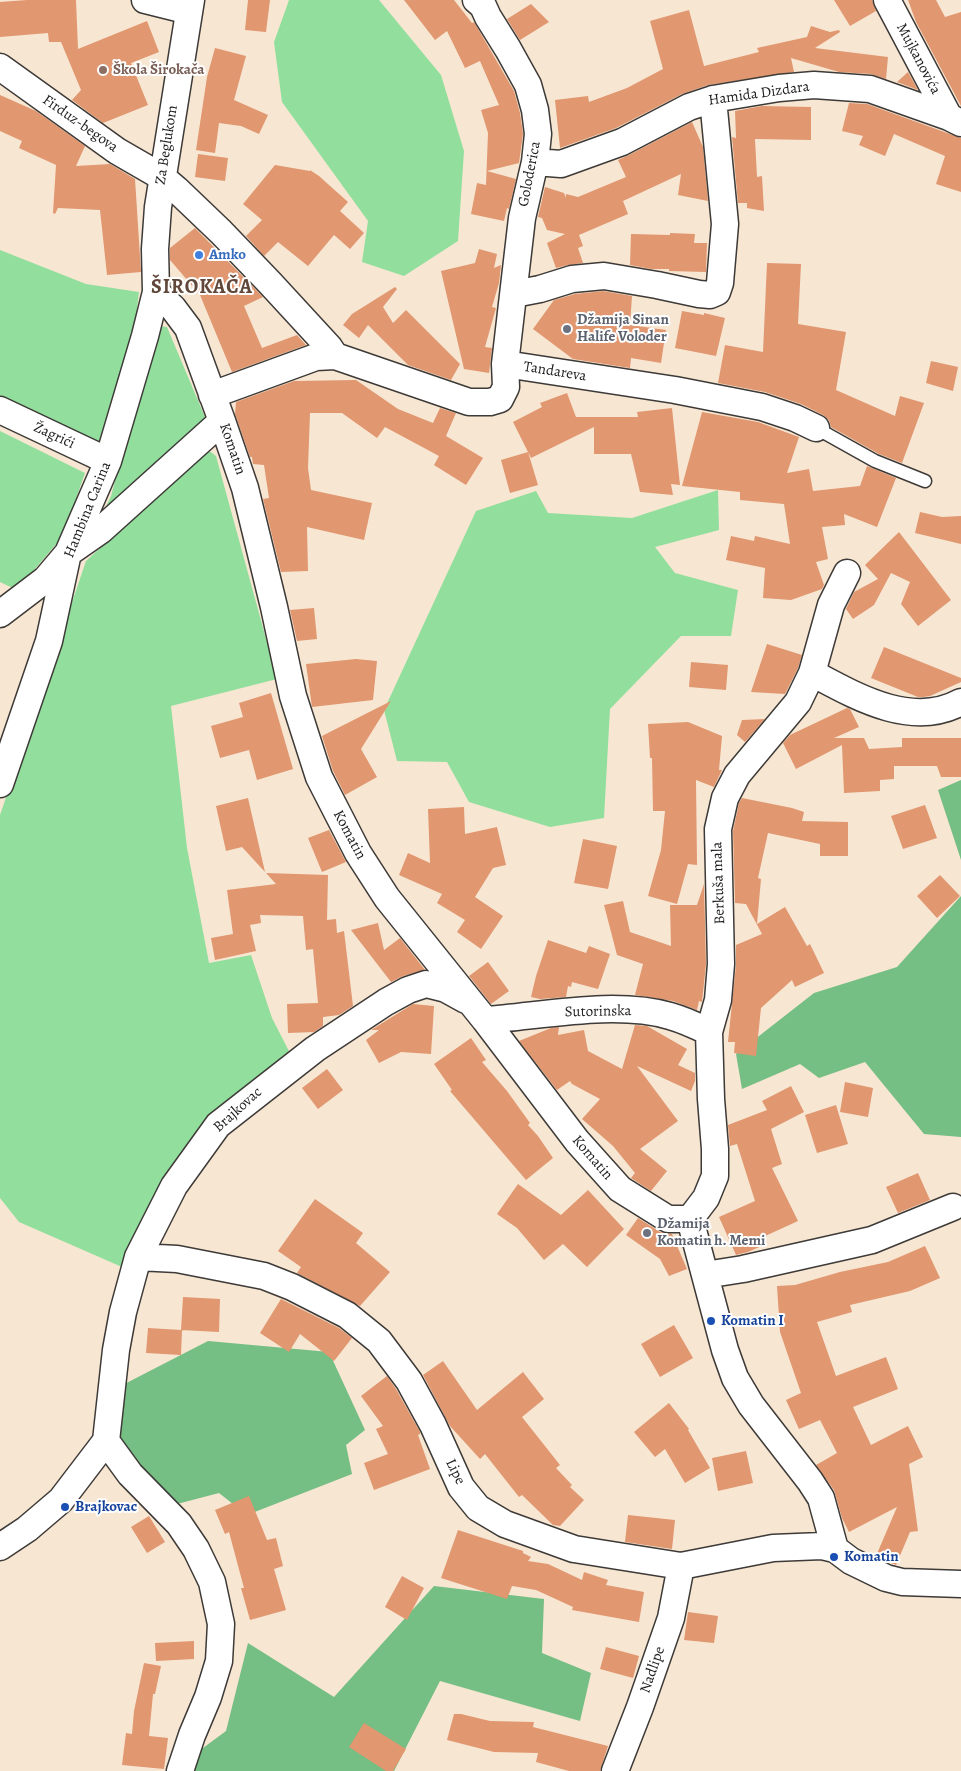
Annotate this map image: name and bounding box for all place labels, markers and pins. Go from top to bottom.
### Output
place label: Škola Širokača [113,61,204,79]
marker: Škola Širokača [97,64,109,76]
place label: Amko [209,246,246,264]
marker: Amko [193,249,205,261]
place label: Džamija Sinan Halife Voloder [577,311,669,346]
marker: Džamija Sinan Halife Voloder [561,323,573,335]
place label: Džamija Komatin h. Memi [657,1215,765,1250]
marker: Džamija Komatin h. Memi [641,1227,653,1239]
place label: Komatin I [721,1312,784,1330]
marker: Komatin I [705,1315,717,1327]
place label: Brajkovac [75,1498,137,1516]
marker: Brajkovac [59,1501,71,1513]
place label: Komatin [844,1548,899,1566]
marker: Komatin [828,1551,840,1563]

